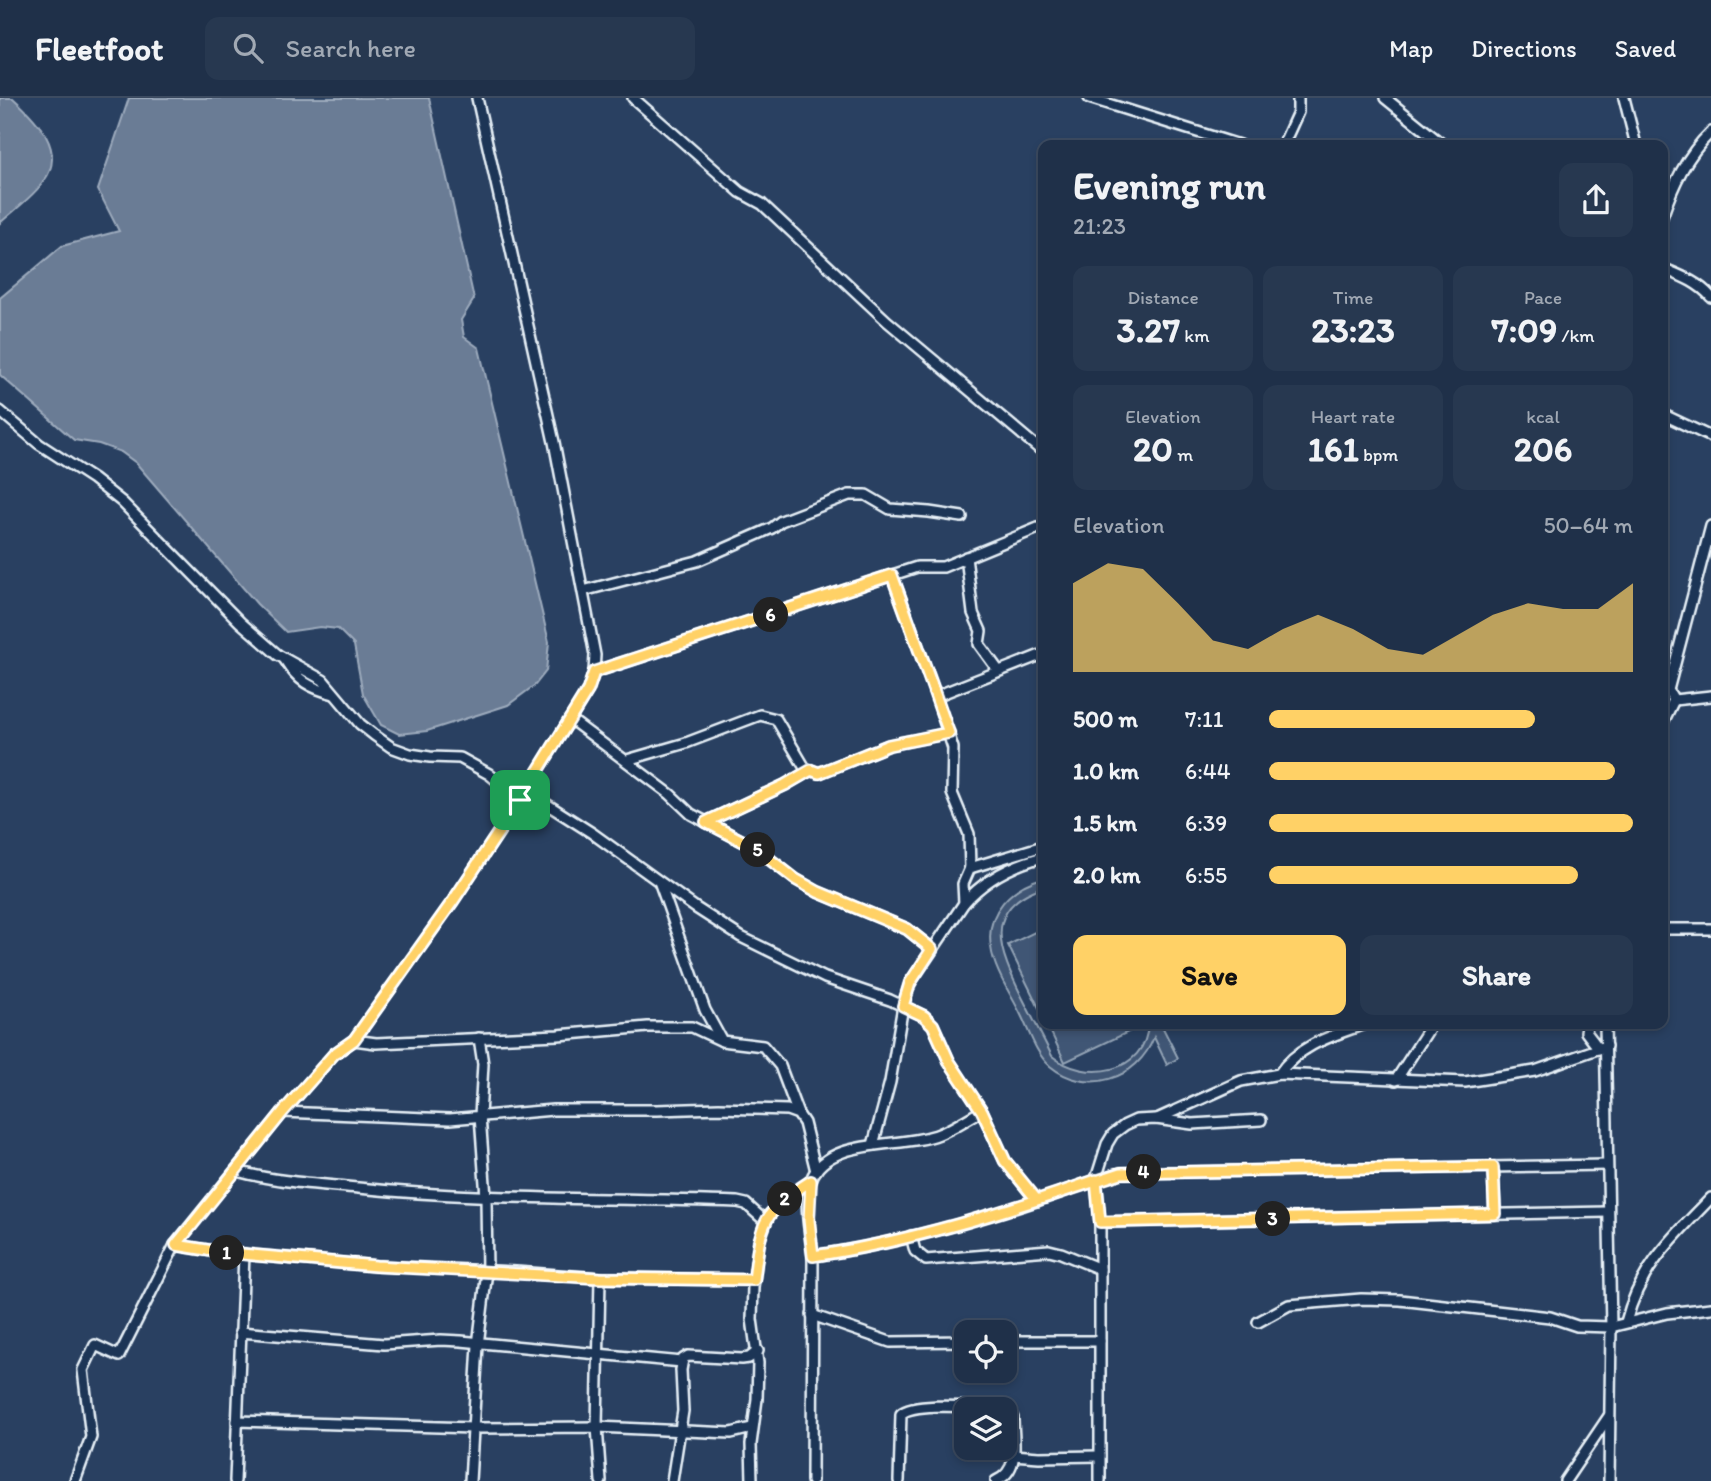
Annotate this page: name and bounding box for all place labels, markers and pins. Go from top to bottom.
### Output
pin: 6 [754,598,788,632]
pin [490,770,550,830]
pin: 5 [740,832,776,868]
pin: 4 [1126,1154,1162,1190]
pin: 2 [768,1182,802,1216]
pin: 3 [1256,1202,1290,1236]
pin: 1 [210,1236,244,1270]

